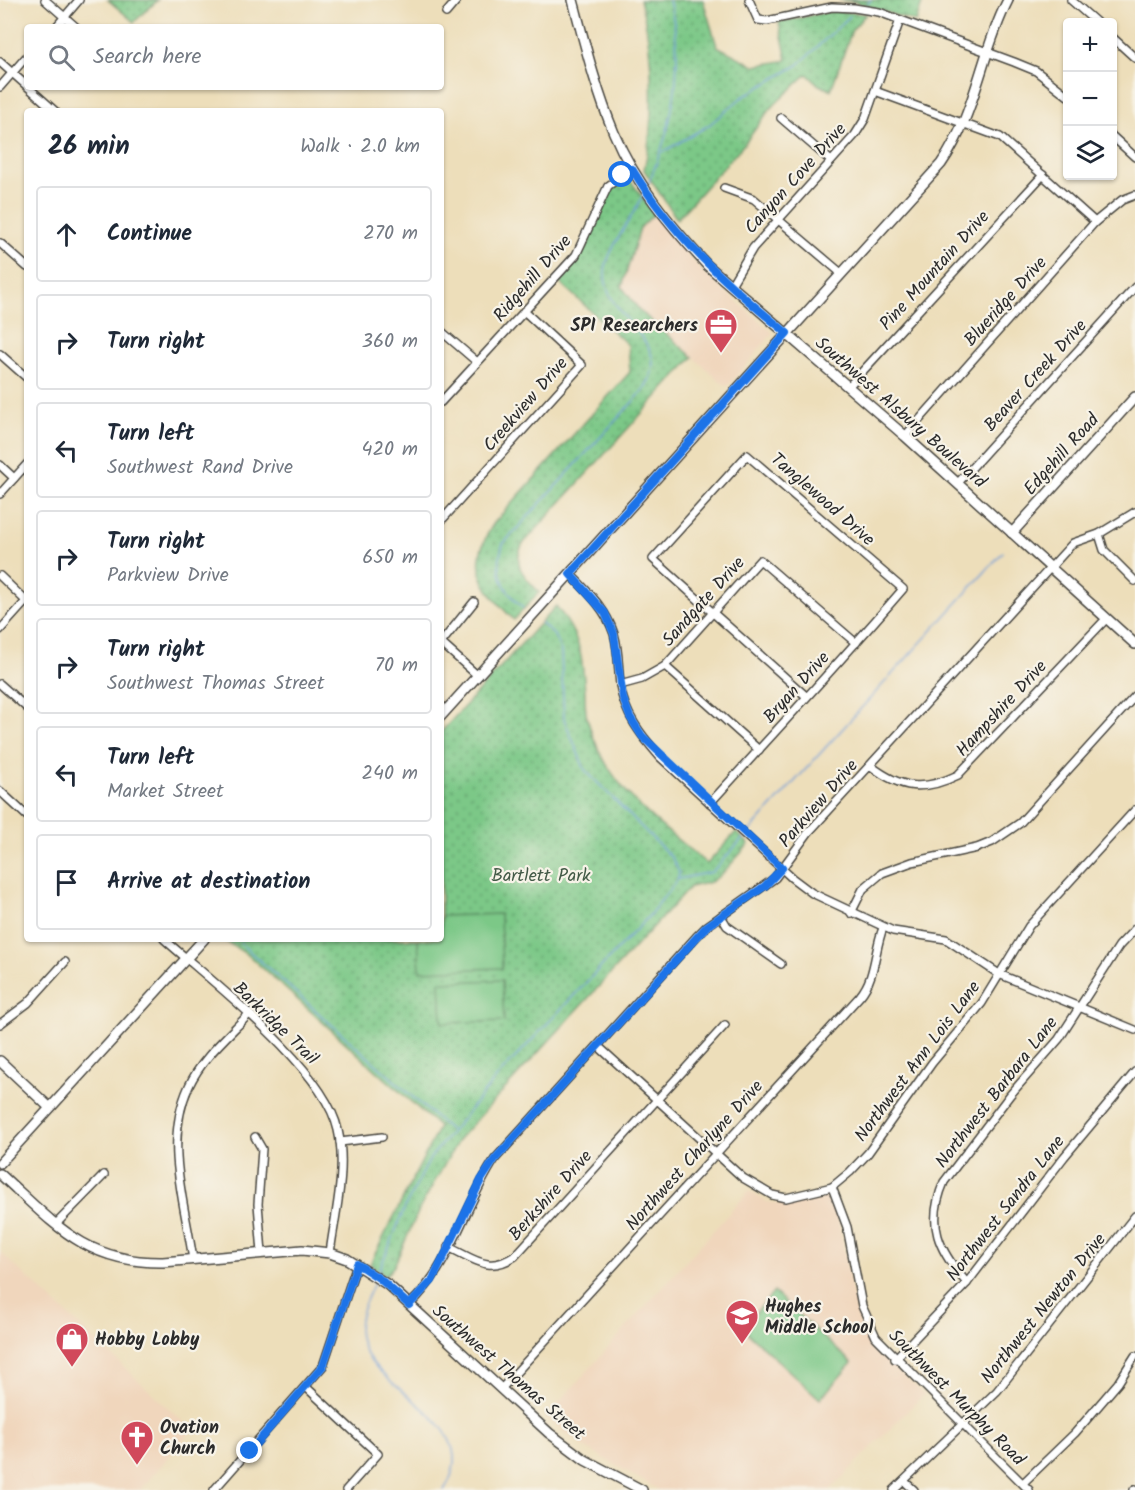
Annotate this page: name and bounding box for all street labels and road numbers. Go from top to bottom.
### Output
street label: Canyon Cove Drive [738,117,854,241]
street label: Pine Mountain Drive [873,204,997,338]
street label: Ridgehill Drive [487,229,579,329]
street label: Blueridge Drive [957,250,1055,354]
street label: Beaver Creek Drive [977,313,1095,439]
street label: Southwest Alsbury Boulevard [808,330,993,497]
street label: Creekview Drive [476,351,576,459]
street label: Edgehill Road [1017,407,1108,503]
street label: Tanglewood Drive [763,446,881,554]
street label: Sandgate Drive [655,550,753,654]
street label: Bryan Drive [757,645,838,731]
street label: Hampshire Drive [949,654,1055,764]
street label: Parkview Drive [772,753,866,855]
street label: Barkridge Trail [225,975,325,1073]
street label: Northwest Ann Lois Lane [848,975,989,1149]
street label: Northwest Barbara Lane [928,1011,1066,1175]
street label: Northwest Charlyne Drive [619,1074,771,1238]
street label: Northwest Sandra Lane [940,1129,1073,1288]
street label: Berkshire Drive [502,1144,600,1248]
street label: Northwest Newton Drive [974,1227,1114,1391]
street label: Southwest Thomas Street [425,1298,592,1449]
street label: Southwest Murphy Road [881,1323,1032,1474]

